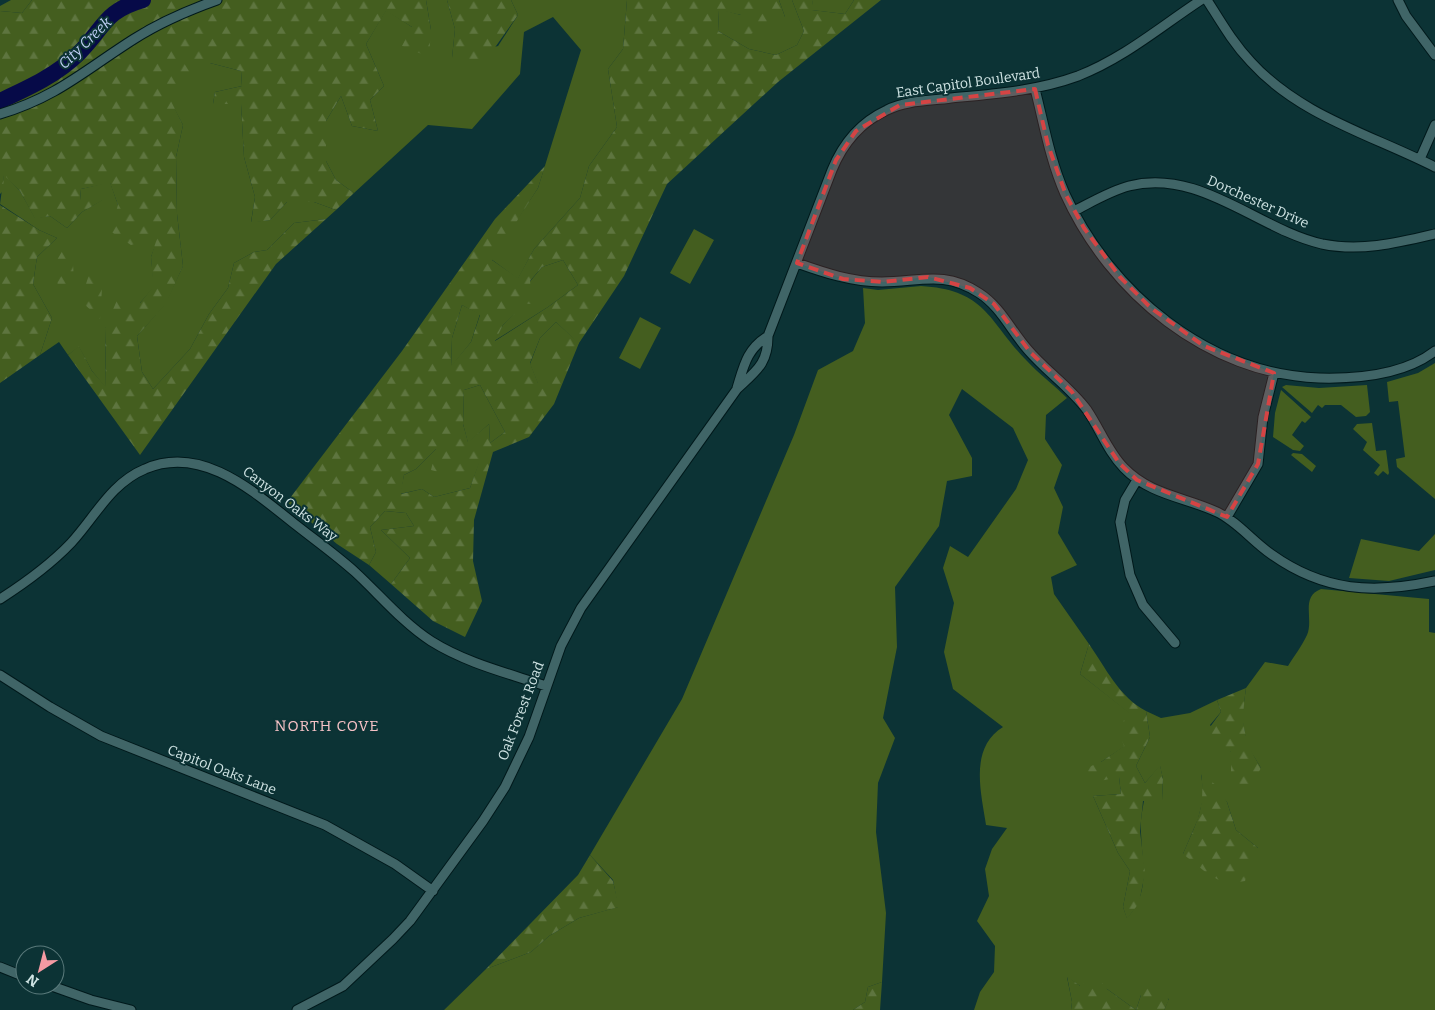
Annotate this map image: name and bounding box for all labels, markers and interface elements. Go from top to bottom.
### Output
water label: City Creek [55,13,116,73]
street label: East Capitol Boulevard [895,64,1041,102]
street label: Dorchester Drive [1204,172,1312,232]
street label: Canyon Oaks Way [239,463,341,546]
street label: Oak Forest Road [494,659,548,763]
district label: NORTH COVE [275,717,380,735]
street label: Capitol Oaks Lane [165,741,279,799]
north arrow [15,945,65,995]
text: N [23,970,42,990]

